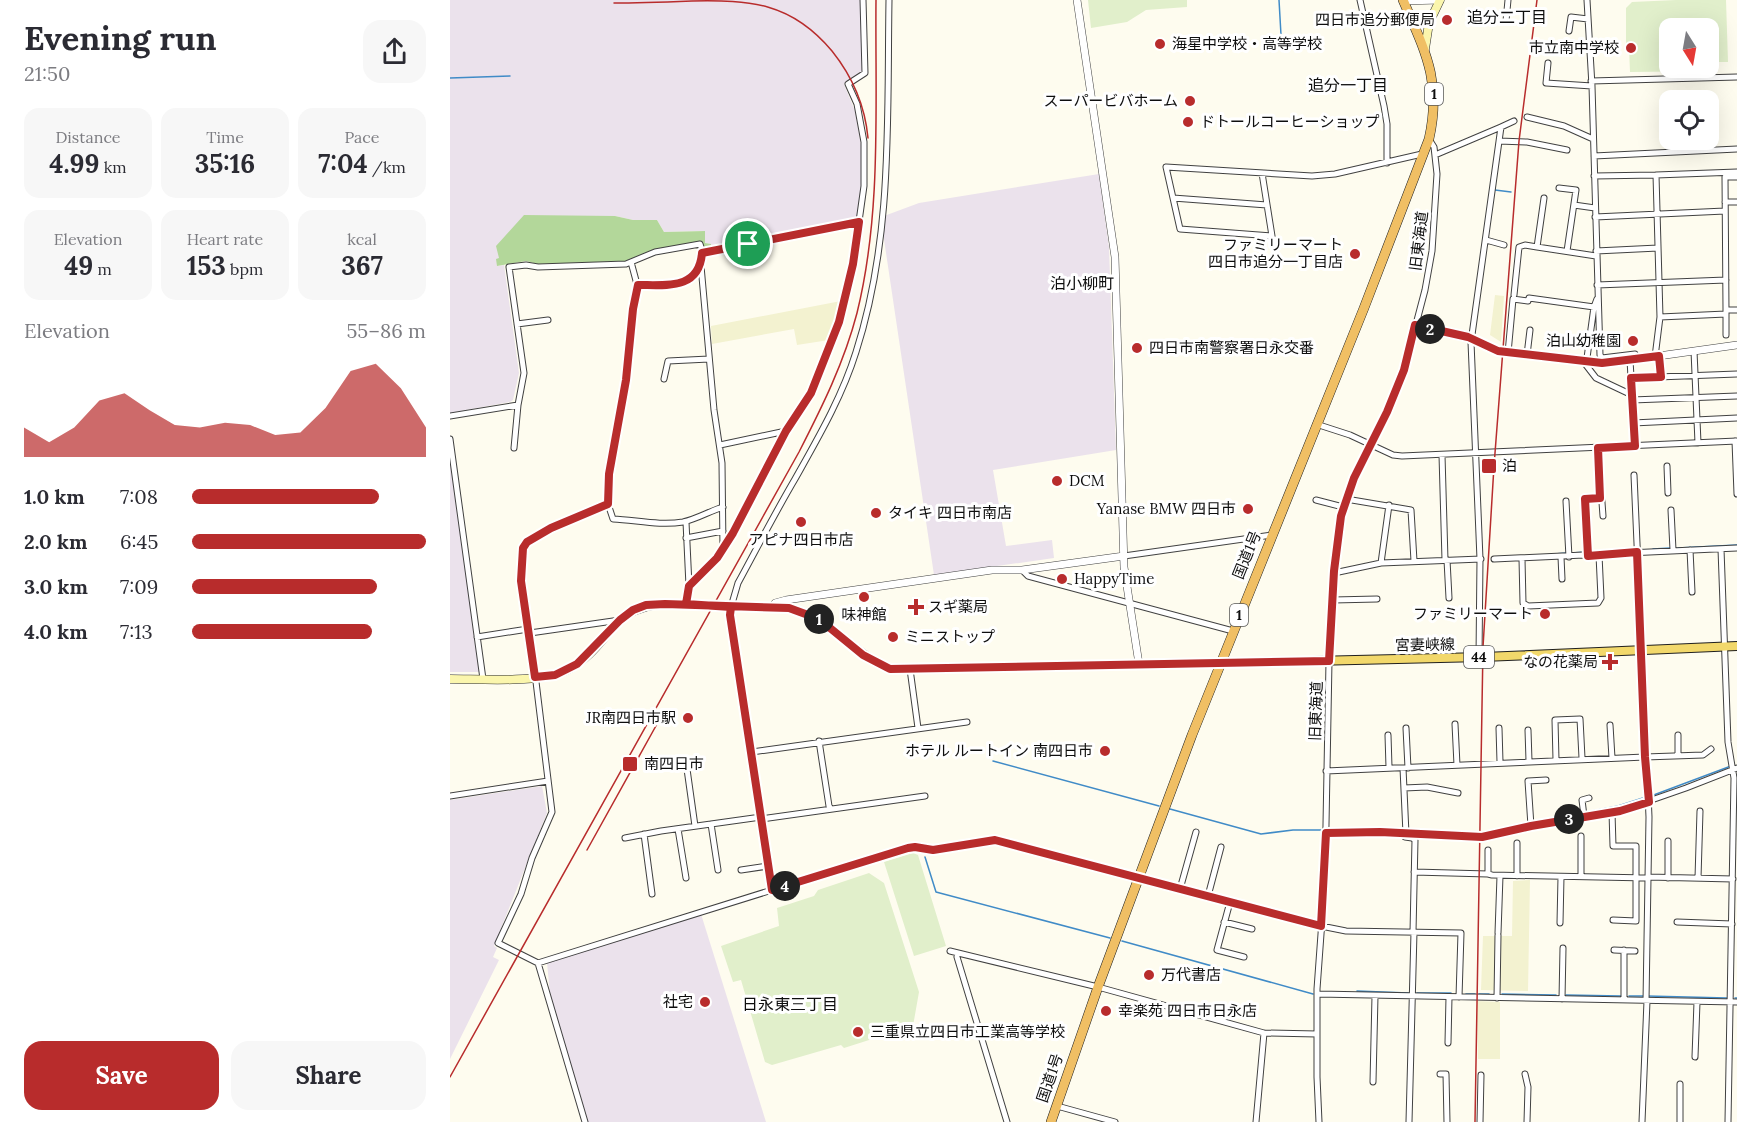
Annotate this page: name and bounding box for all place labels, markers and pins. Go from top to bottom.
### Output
place label: 四日市追分郵便局 [1315,10,1435,29]
marker: 四日市追分郵便局 [1440,13,1454,27]
place label: 海星中学校・高等学校 [1172,34,1322,53]
marker: 海星中学校・高等学校 [1153,37,1167,51]
place label: 市立南中学校 [1529,38,1619,57]
marker: 市立南中学校 [1624,41,1638,55]
place label: スーパービバホーム [1044,91,1178,110]
marker: スーパービバホーム [1183,94,1197,108]
place label: ドトールコーヒーショップ [1200,112,1379,131]
marker: ドトールコーヒーショップ [1181,115,1195,129]
pin [722,218,773,269]
place label: ファミリーマート 四日市追分一丁目店 [1208,235,1343,271]
marker: ファミリーマート 四日市追分一丁目店 [1348,247,1362,261]
pin: 2 [1415,314,1445,344]
place label: 泊山幼稚園 [1546,331,1621,350]
marker: 泊山幼稚園 [1626,334,1640,348]
place label: 四日市南警察署日永交番 [1149,338,1314,357]
marker: 四日市南警察署日永交番 [1130,341,1144,355]
place label: 泊 [1502,456,1517,475]
marker: 泊 [1480,457,1498,475]
place label: DCM [1069,471,1105,490]
marker: DCM [1050,474,1064,488]
place label: Yanase BMW 四日市 [1096,499,1236,518]
marker: Yanase BMW 四日市 [1241,502,1255,516]
place label: タイキ 四日市南店 [888,503,1012,522]
marker: タイキ 四日市南店 [869,506,883,520]
marker: アピナ四日市店 [794,515,808,529]
place label: アピナ四日市店 [748,530,854,549]
place label: HappyTime [1074,569,1154,588]
marker: HappyTime [1055,572,1069,586]
marker: 味神館 [857,590,871,604]
place label: スギ薬局 [928,597,988,616]
marker: スギ薬局 [909,600,923,614]
pin: 1 [804,604,834,634]
place label: ファミリーマート [1413,604,1533,623]
place label: 味神館 [841,605,887,624]
marker: ファミリーマート [1538,607,1552,621]
place label: ミニストップ [905,627,995,646]
marker: ミニストップ [886,630,900,644]
place label: なの花薬局 [1523,652,1598,671]
marker: なの花薬局 [1603,655,1617,669]
place label: JR南四日市駅 [585,708,676,727]
marker: JR南四日市駅 [681,711,695,725]
place label: ホテル ルートイン 南四日市 [905,741,1093,760]
marker: ホテル ルートイン 南四日市 [1098,744,1112,758]
place label: 南四日市 [644,754,704,773]
marker: 南四日市 [621,755,639,773]
pin: 3 [1554,804,1584,834]
pin: 4 [770,871,800,901]
place label: 万代書店 [1161,965,1221,984]
marker: 万代書店 [1142,968,1156,982]
place label: 社宅 [663,992,693,1011]
marker: 社宅 [698,995,712,1009]
place label: 幸楽苑 四日市日永店 [1118,1001,1257,1020]
marker: 幸楽苑 四日市日永店 [1099,1004,1113,1018]
place label: 三重県立四日市工業高等学校 [870,1022,1065,1041]
marker: 三重県立四日市工業高等学校 [851,1025,865,1039]

